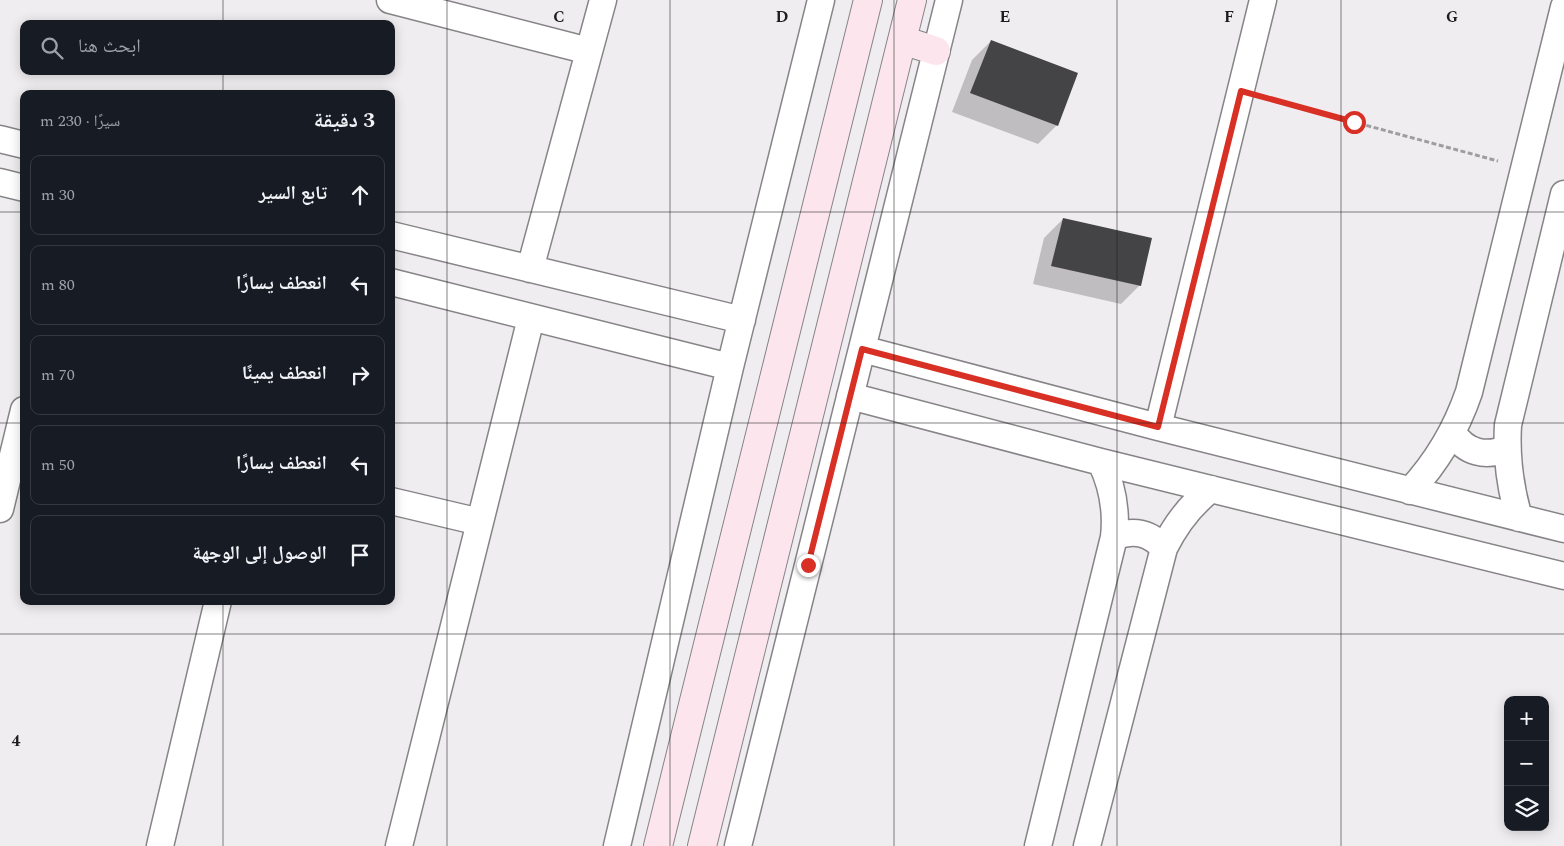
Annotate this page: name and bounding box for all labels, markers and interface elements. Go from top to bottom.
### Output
text: C [553,5,565,29]
text: D [776,5,789,29]
text: E [1000,5,1010,29]
text: F [1224,5,1234,29]
text: G [1446,5,1458,29]
search box [20,20,395,75]
text: ابحث هنا [78,32,141,61]
icon: search [38,34,66,62]
text: 3 دقيقة [314,105,375,137]
text: سيرًا · 230 m [40,109,120,133]
route start [1343,111,1366,134]
text: تابع السير [259,179,327,208]
icon: ahead [346,181,374,209]
text: 30 m [41,183,75,207]
text: انعطف يسارًا [236,269,327,298]
icon: left [346,271,374,299]
text: 80 m [41,273,75,297]
text: انعطف يمينًا [242,359,327,388]
icon: right [346,361,374,389]
text: 70 m [41,363,75,387]
text: انعطف يسارًا [236,449,327,478]
icon: left [346,451,374,479]
text: 50 m [41,453,75,477]
text: الوصول إلى الوجهة [193,539,327,568]
icon: arrive [346,541,374,569]
route end [797,554,820,577]
map controls [1504,696,1549,831]
button: + [1504,696,1549,741]
text: 4 [12,729,21,753]
button: − [1504,741,1549,786]
button: layers [1504,786,1549,831]

